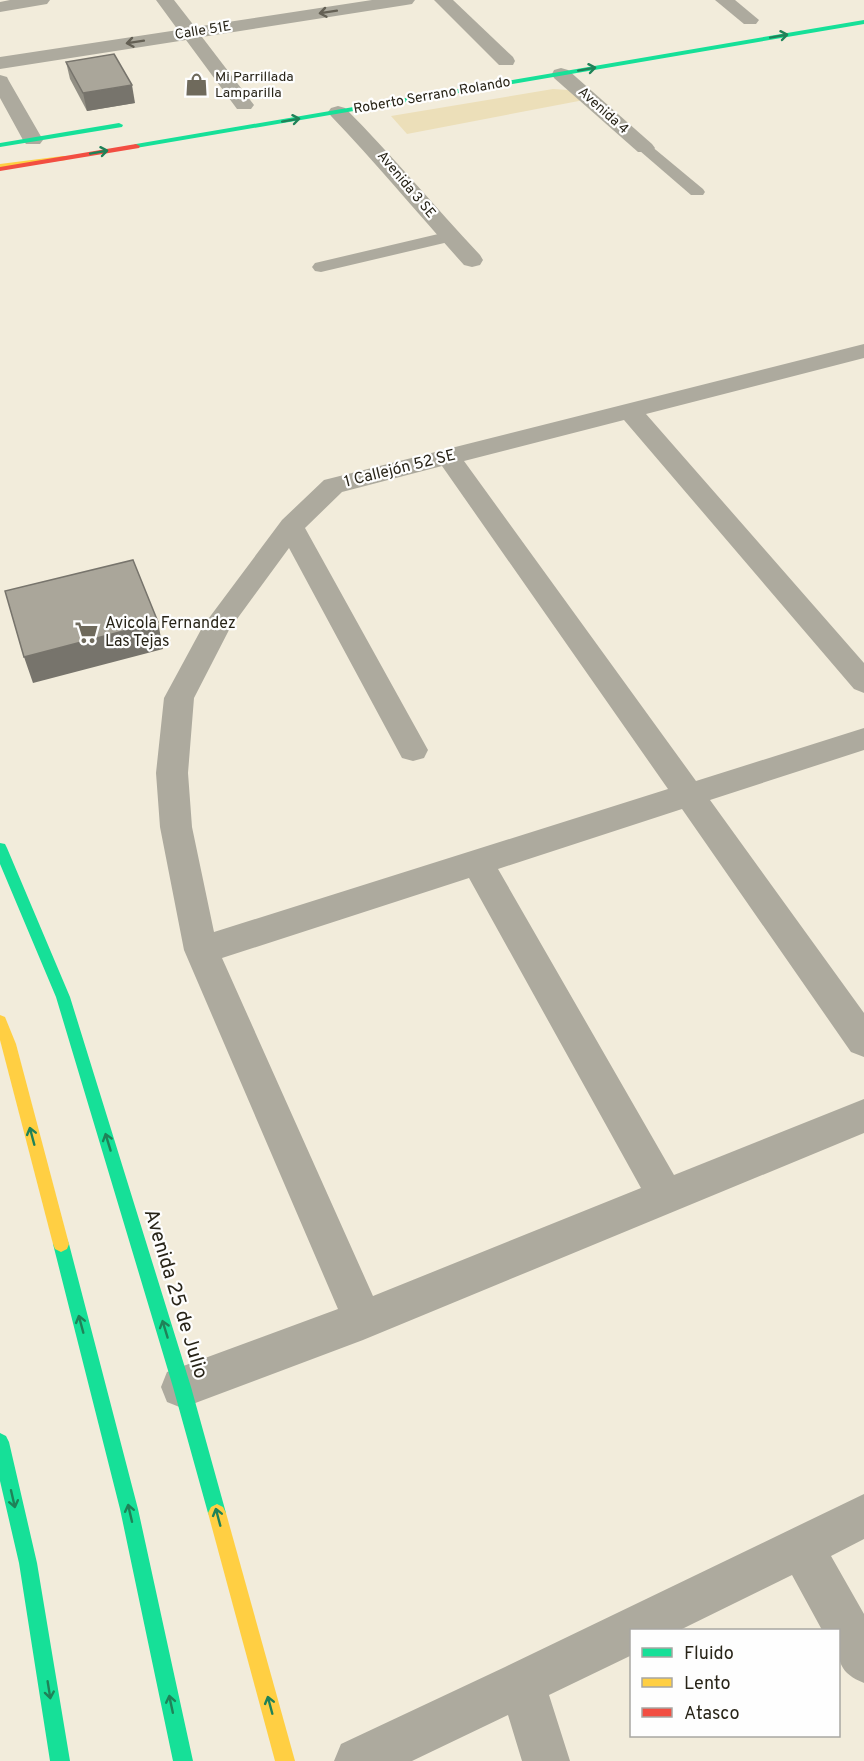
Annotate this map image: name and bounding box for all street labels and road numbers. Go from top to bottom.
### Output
street label: Calle 51E [174,18,232,44]
street label: Roberto Serrano Rolando [352,74,512,118]
street label: Avenida 4 [574,84,632,138]
street label: Avenida 3 SE [373,148,439,222]
street label: 1 Callejón 52 SE [342,446,458,492]
street label: Avenida 25 de Julio [137,1206,213,1382]

